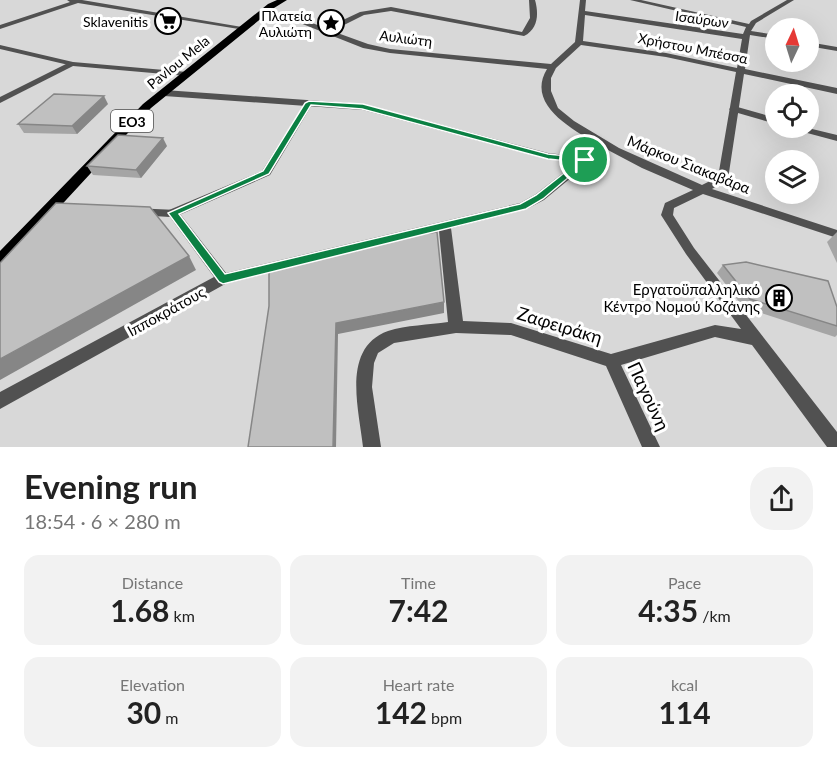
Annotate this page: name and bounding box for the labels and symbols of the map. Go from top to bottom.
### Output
supermarket icon: Sklavenitis [153,6,183,36]
place label: Πλατεία Αυλιώτη [259,7,313,40]
street label: Ισαύρων [674,7,730,31]
place icon: Πλατεία Αυλιώτη [316,8,346,38]
place label: Sklavenitis [83,13,148,30]
north arrow [765,18,819,72]
street label: Αυλιώτη [379,26,433,50]
street label: Χρήστου Μπέσσα [637,29,750,67]
street label: Pavlou Mela [143,32,213,92]
road number: ΕΟ3 [111,110,153,132]
street label: Μάρκου Σιακαβάρα [625,131,753,197]
pin [559,134,610,185]
place label: Εργατοϋπαλληλικό Κέντρο Νομού Κοζάνης [603,280,760,315]
street label: Ιπποκράτους [124,282,208,340]
building icon: Εργατοϋπαλληλικό Κέντρο Νομού Κοζάνης [764,283,794,313]
street label: Ζαφειράκη [515,302,605,348]
street label: Παγούνη [623,358,675,434]

